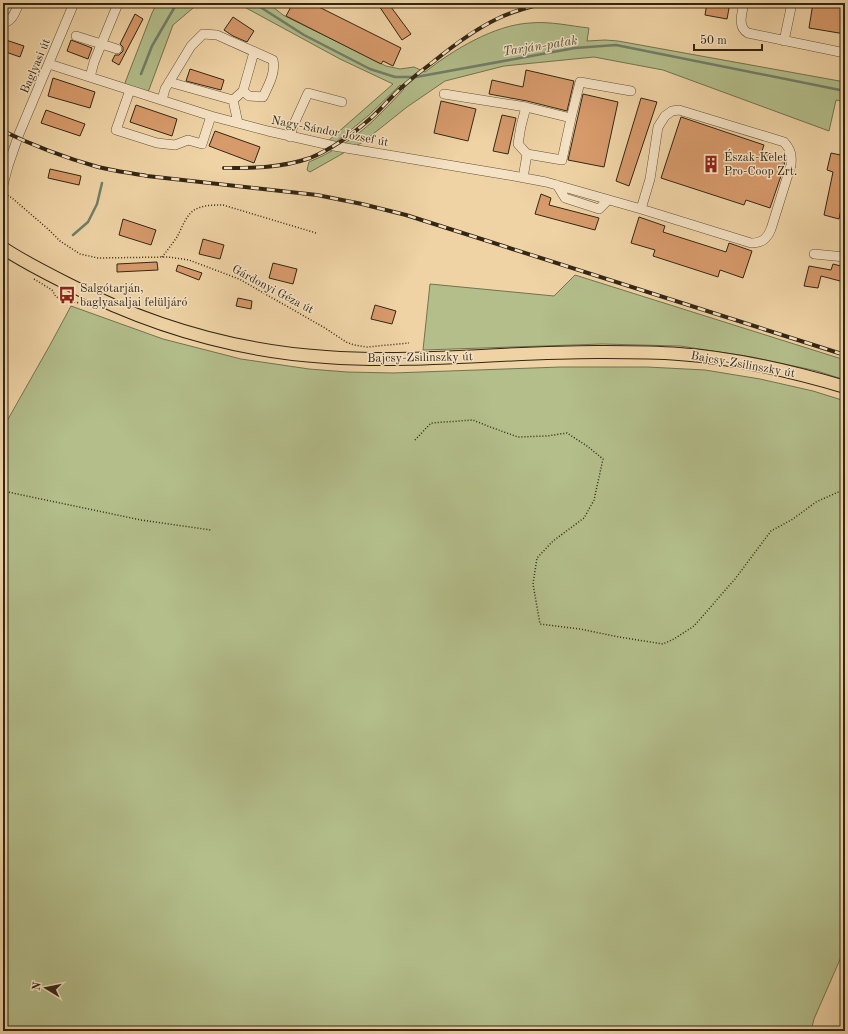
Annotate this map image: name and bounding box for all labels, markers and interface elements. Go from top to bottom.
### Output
scale bar [694,26,762,52]
water label: Tarján-patak [502,34,579,59]
text: 50 m [700,34,727,47]
street label: Baglyasi út [19,37,53,96]
street label: Nagy-Sándor József út [270,115,389,149]
place label: Észak-Kelet Pro-Coop Zrt. [724,149,797,178]
building icon: Észak-Kelet Pro-Coop Zrt. [701,154,721,174]
street label: Gárdonyi Géza út [230,263,315,316]
place label: Salgótarján, baglyasaljai felüljáró [80,283,187,309]
bus stop icon: Salgótarján, baglyasaljai felüljáró [57,285,77,305]
street label: Bajcsy-Zsilinszky út [690,350,796,380]
street label: Bajcsy-Zsilinszky út [367,351,473,365]
north arrow [26,968,66,1008]
text: N [31,981,44,992]

